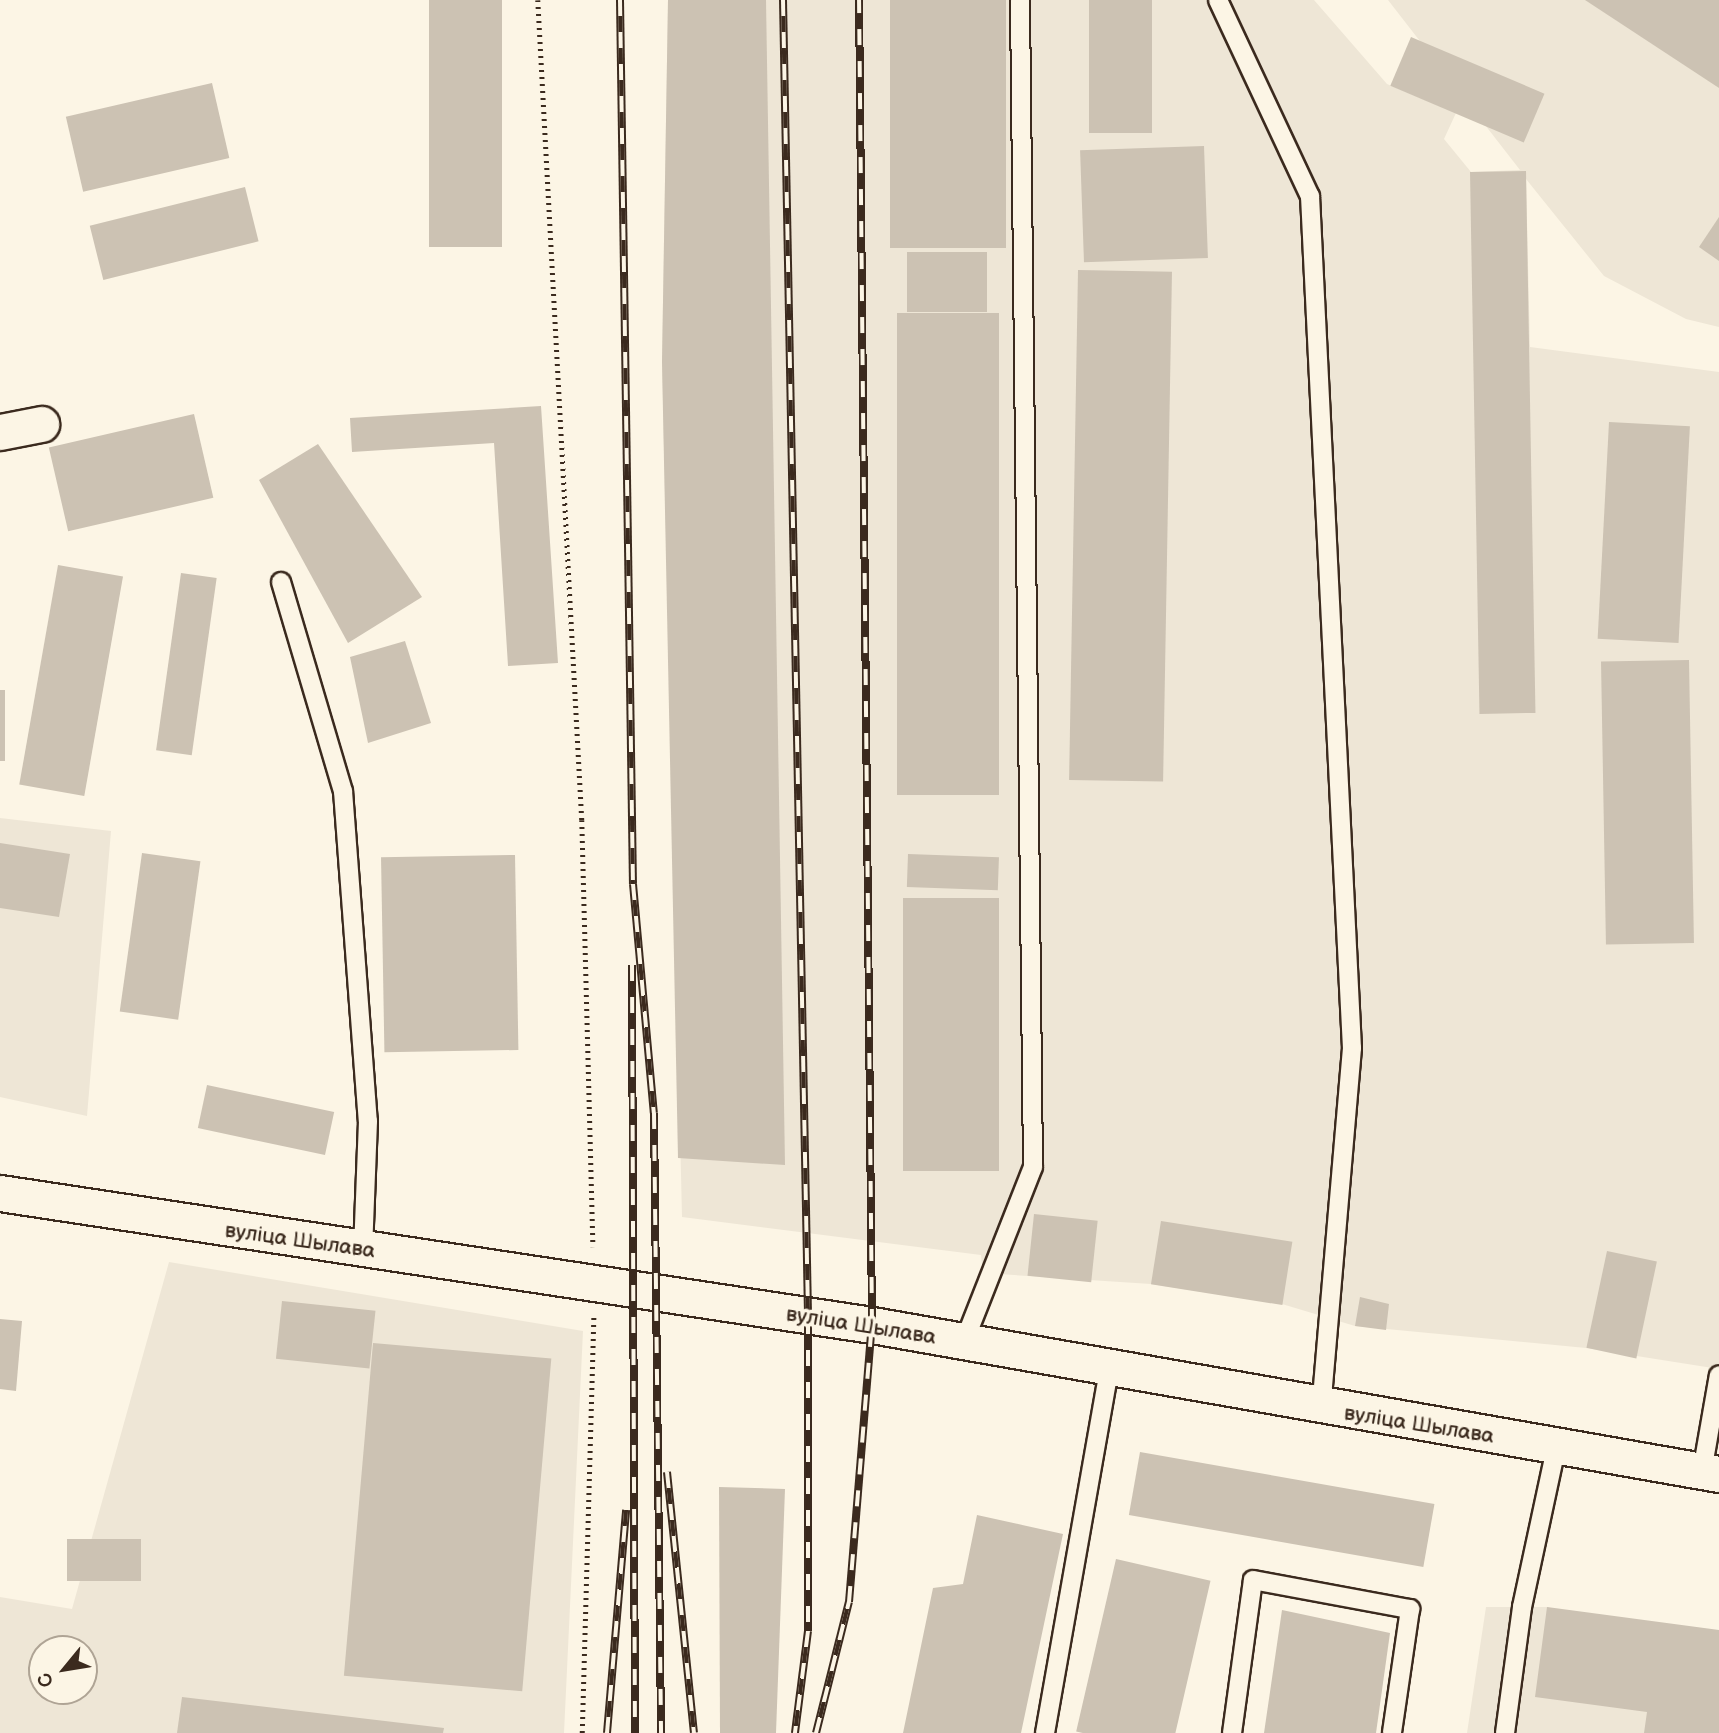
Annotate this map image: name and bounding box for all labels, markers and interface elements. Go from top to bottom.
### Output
street label: вуліца Шылава [223,1218,377,1264]
street label: вуліца Шылава [784,1302,938,1350]
street label: вуліца Шылава [1342,1401,1496,1449]
north arrow [28,1635,98,1705]
text: С [33,1668,59,1691]

